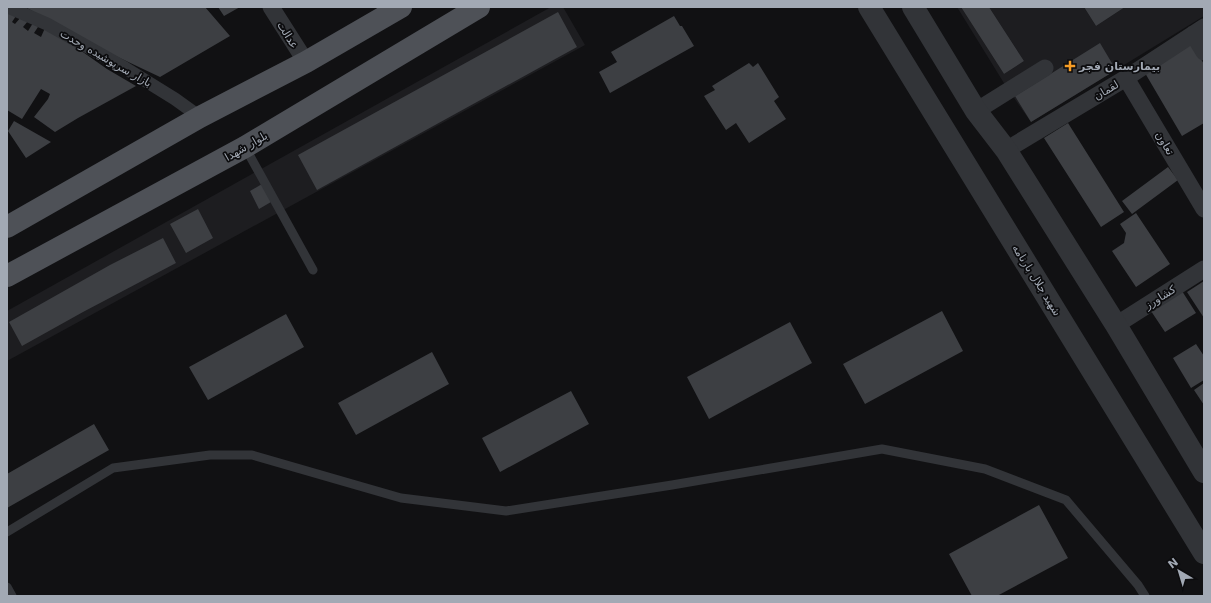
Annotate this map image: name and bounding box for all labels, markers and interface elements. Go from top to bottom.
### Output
street label: عدالت [274,19,301,51]
street label: بازار سرپوشیده وحدت [58,27,154,90]
marker: بیمارستان فجر [1064,60,1076,72]
place label: بیمارستان فجر [1078,60,1160,73]
street label: لقمان [1091,78,1121,103]
street label: بلوار شهدا [222,129,270,164]
street label: تعاون [1153,129,1177,157]
street label: شهید جلال بارنامه [1009,242,1064,318]
street label: کشاورز [1141,282,1179,313]
north arrow [1159,551,1199,591]
text: N [1166,556,1181,571]

